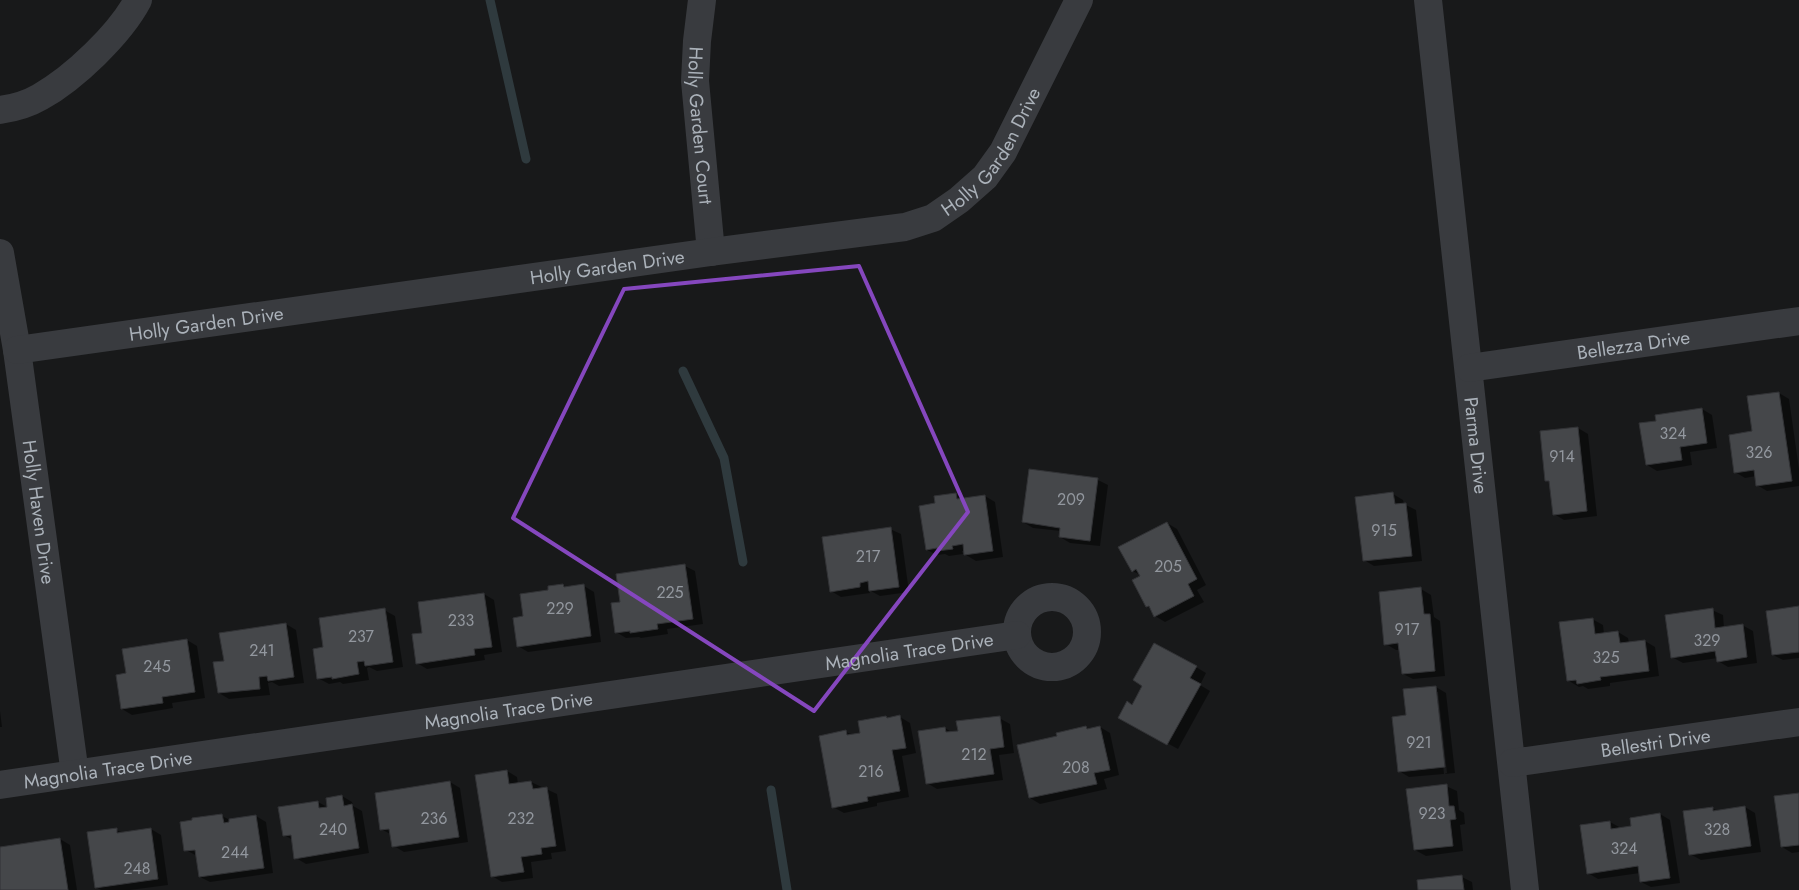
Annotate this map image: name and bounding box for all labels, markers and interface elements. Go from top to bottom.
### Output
street label: Holly Garden Court [681,46,720,206]
street label: Holly Garden Drive [935,82,1047,222]
street label: Holly Garden Drive [528,242,686,291]
street label: Holly Garden Drive [127,299,285,348]
street label: Bellezza Drive [1575,323,1692,366]
street label: Parma Drive [1458,395,1495,495]
house number: 324 [1659,422,1687,445]
street label: Holly Haven Drive [16,438,62,586]
house number: 326 [1745,441,1773,464]
house number: 914 [1549,445,1575,468]
house number: 209 [1057,488,1085,511]
house number: 915 [1371,519,1397,542]
house number: 217 [856,545,881,568]
house number: 205 [1154,555,1182,578]
house number: 225 [656,581,684,604]
house number: 229 [546,597,574,620]
house number: 233 [448,609,475,632]
house number: 917 [1395,618,1420,641]
house number: 237 [348,625,375,648]
street label: Magnolia Trace Drive [823,625,995,677]
house number: 329 [1693,629,1721,652]
house number: 241 [249,639,275,662]
house number: 325 [1593,646,1619,669]
house number: 245 [143,655,171,678]
street label: Magnolia Trace Drive [423,684,595,736]
street label: Bellestri Drive [1599,721,1712,764]
house number: 921 [1406,731,1432,754]
street label: Magnolia Trace Drive [22,743,194,795]
house number: 212 [961,743,987,766]
house number: 208 [1062,756,1090,779]
house number: 216 [858,760,884,783]
house number: 923 [1418,802,1446,825]
house number: 236 [420,807,448,830]
house number: 232 [508,807,534,830]
house number: 240 [319,818,347,841]
house number: 328 [1704,818,1730,841]
house number: 324 [1610,837,1638,860]
house number: 244 [221,841,249,864]
house number: 248 [123,857,151,880]

